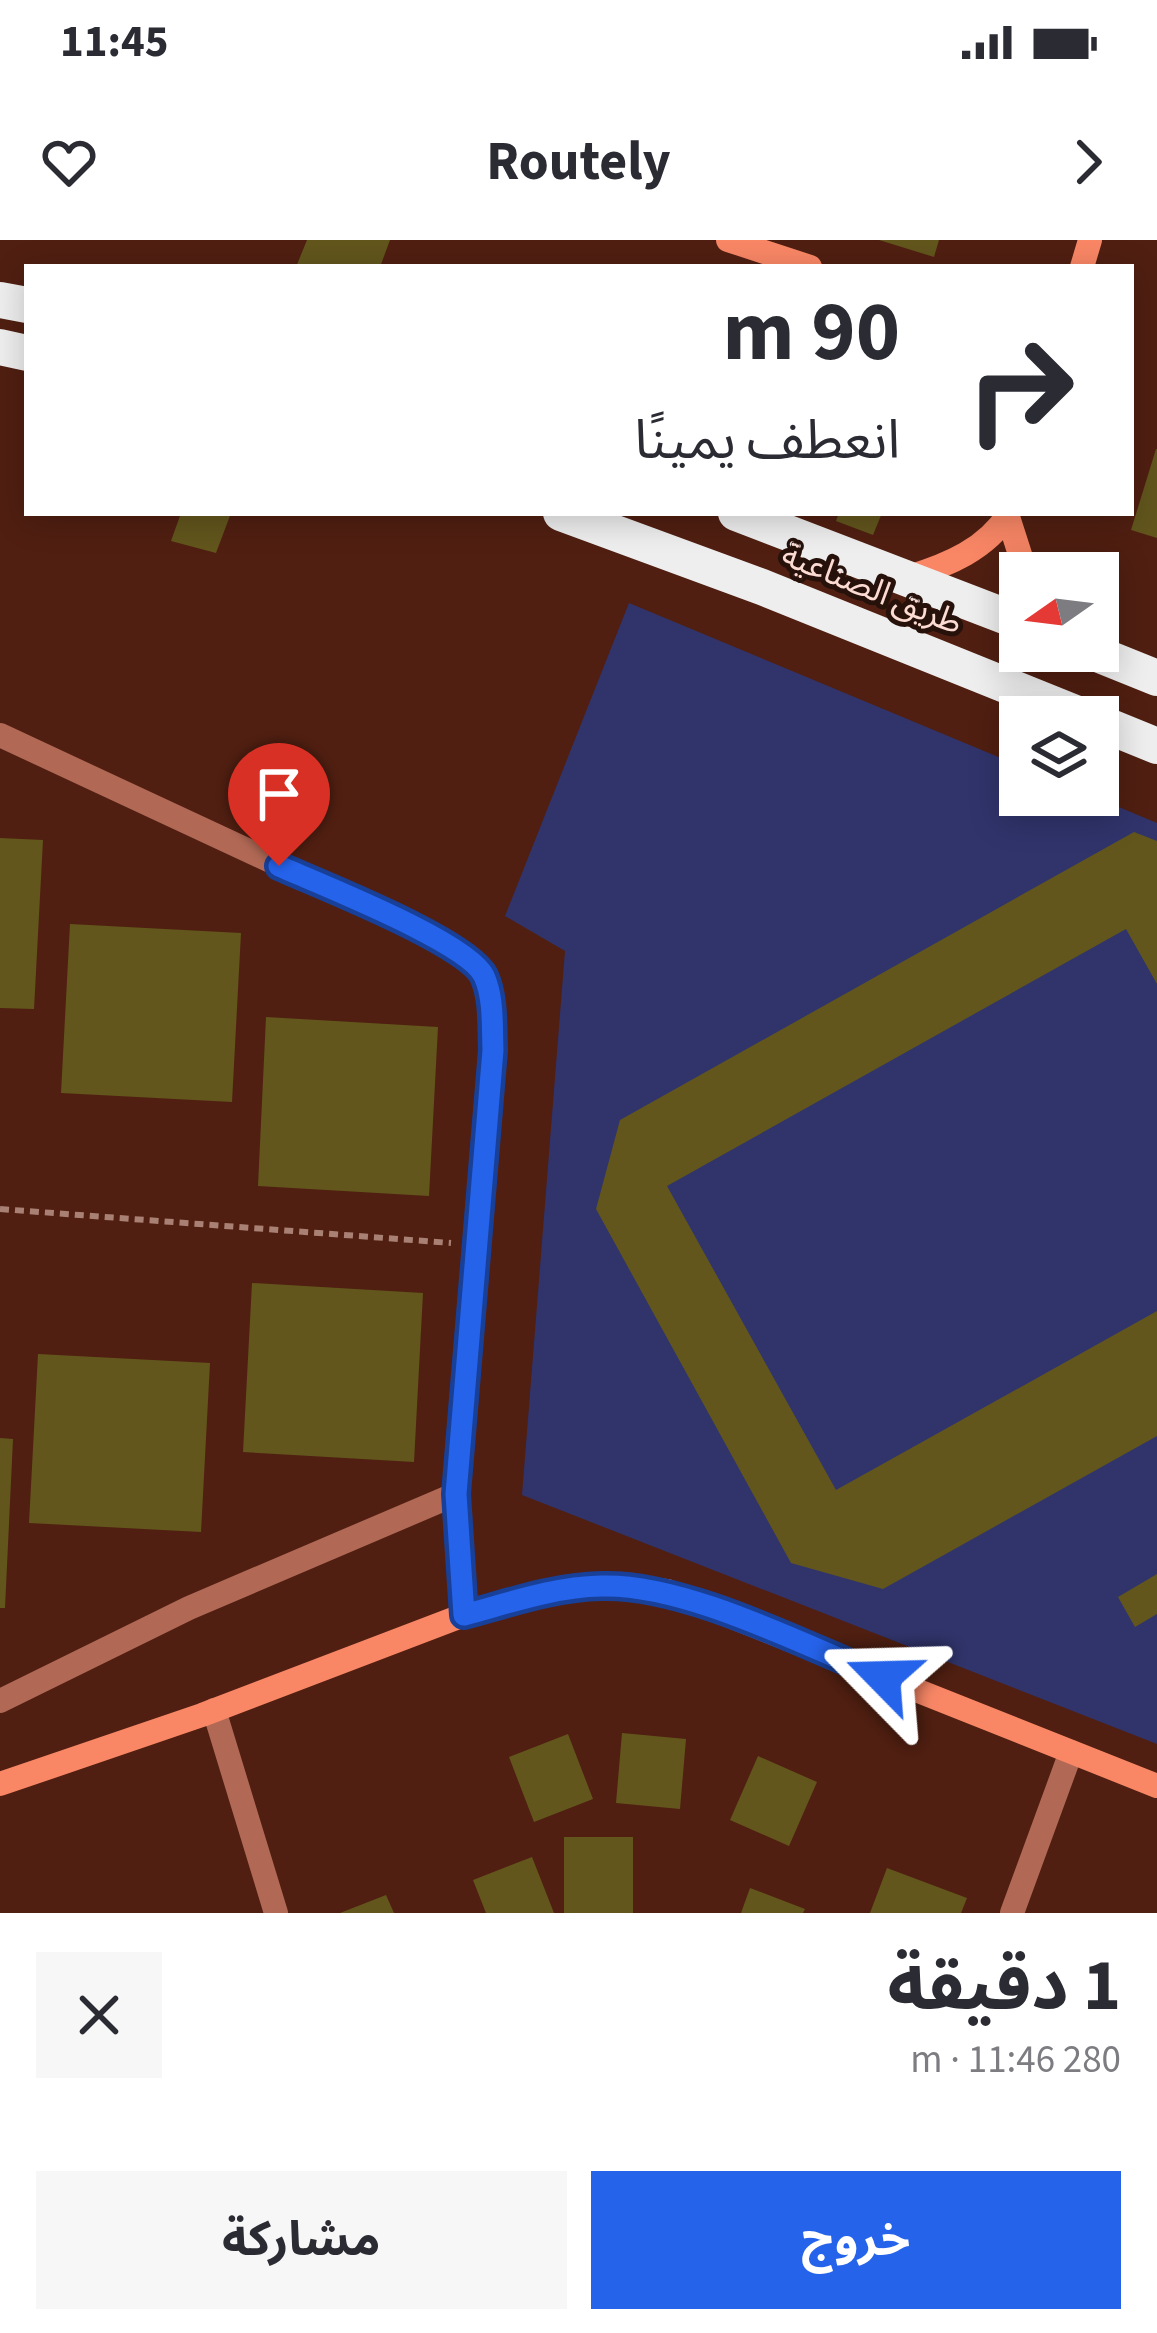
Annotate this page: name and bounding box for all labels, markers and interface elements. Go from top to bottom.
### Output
text: 11:45 [60,10,169,74]
text: Routely [486,124,671,201]
icon: heart [36,129,102,195]
icon: forward [1055,129,1121,195]
text: 90 m [722,273,900,393]
icon: right [942,312,1098,468]
text: انعطف يمينًا [634,403,900,480]
street label: طريق الصناعية [775,531,969,647]
north arrow [999,552,1119,672]
map controls [999,552,1119,816]
button: layers [999,696,1119,816]
pin [228,743,330,866]
icon: arrive [246,761,312,827]
position arrow [820,1614,946,1740]
text: 1 دقيقة [887,1935,1121,2038]
button: close [36,1952,162,2078]
text: 280 m · 11:46 [910,2032,1121,2088]
button: مشاركة [36,2171,567,2309]
button: خروج [591,2171,1121,2309]

